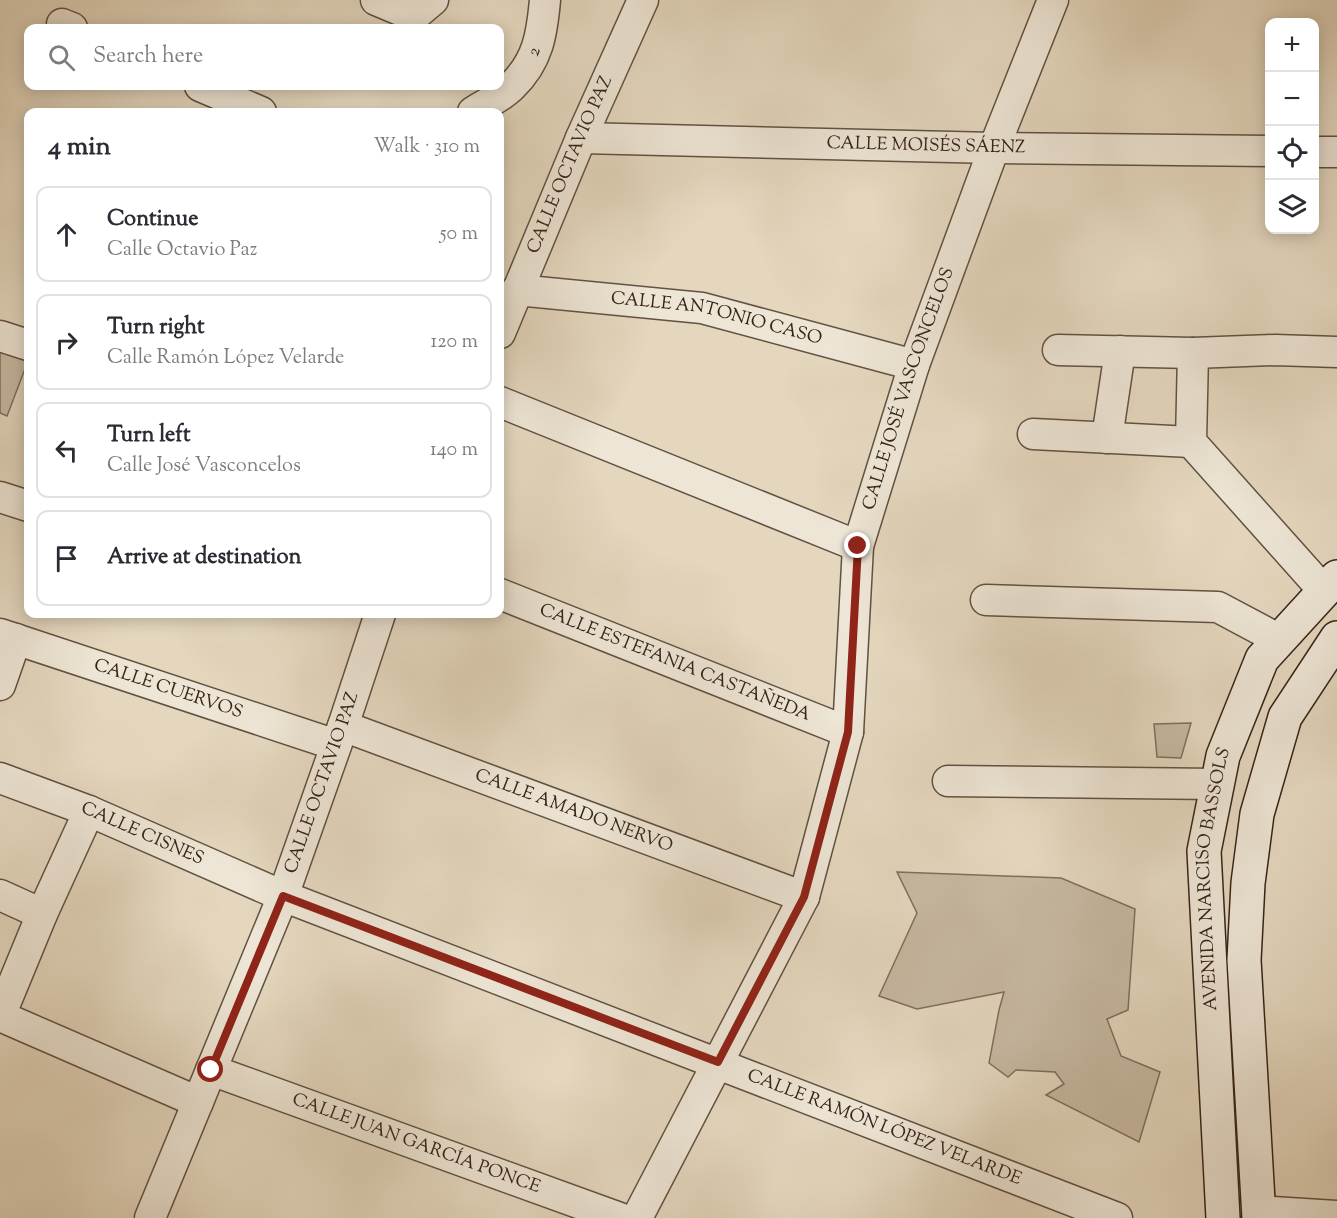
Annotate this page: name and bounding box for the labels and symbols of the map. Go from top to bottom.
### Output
street label: 2 [521,43,549,61]
street label: CALLE OCTAVIO PAZ [521,72,620,258]
street label: CALLE MOISÉS SÁENZ [826,131,1025,161]
street label: CALLE JOSÉ VASCONCELOS [857,264,962,514]
street label: CALLE ANTONIO CASO [610,286,825,353]
route end [844,532,870,558]
street label: CALLE ESTEFANIA CASTAÑEDA [535,598,815,729]
street label: CALLE CUERVOS [90,653,246,726]
street label: CALLE OCTAVIO PAZ [279,689,366,877]
street label: AVENIDA NARCISO BASSOLS [1191,744,1238,1011]
street label: CALLE AMADO NERVO [471,763,676,860]
street label: CALLE CISNES [77,796,208,873]
route start [197,1056,223,1082]
street label: CALLE RAMÓN LÓPEZ VELARDE [743,1063,1025,1193]
street label: CALLE JUAN GARCÍA PONCE [288,1087,544,1201]

